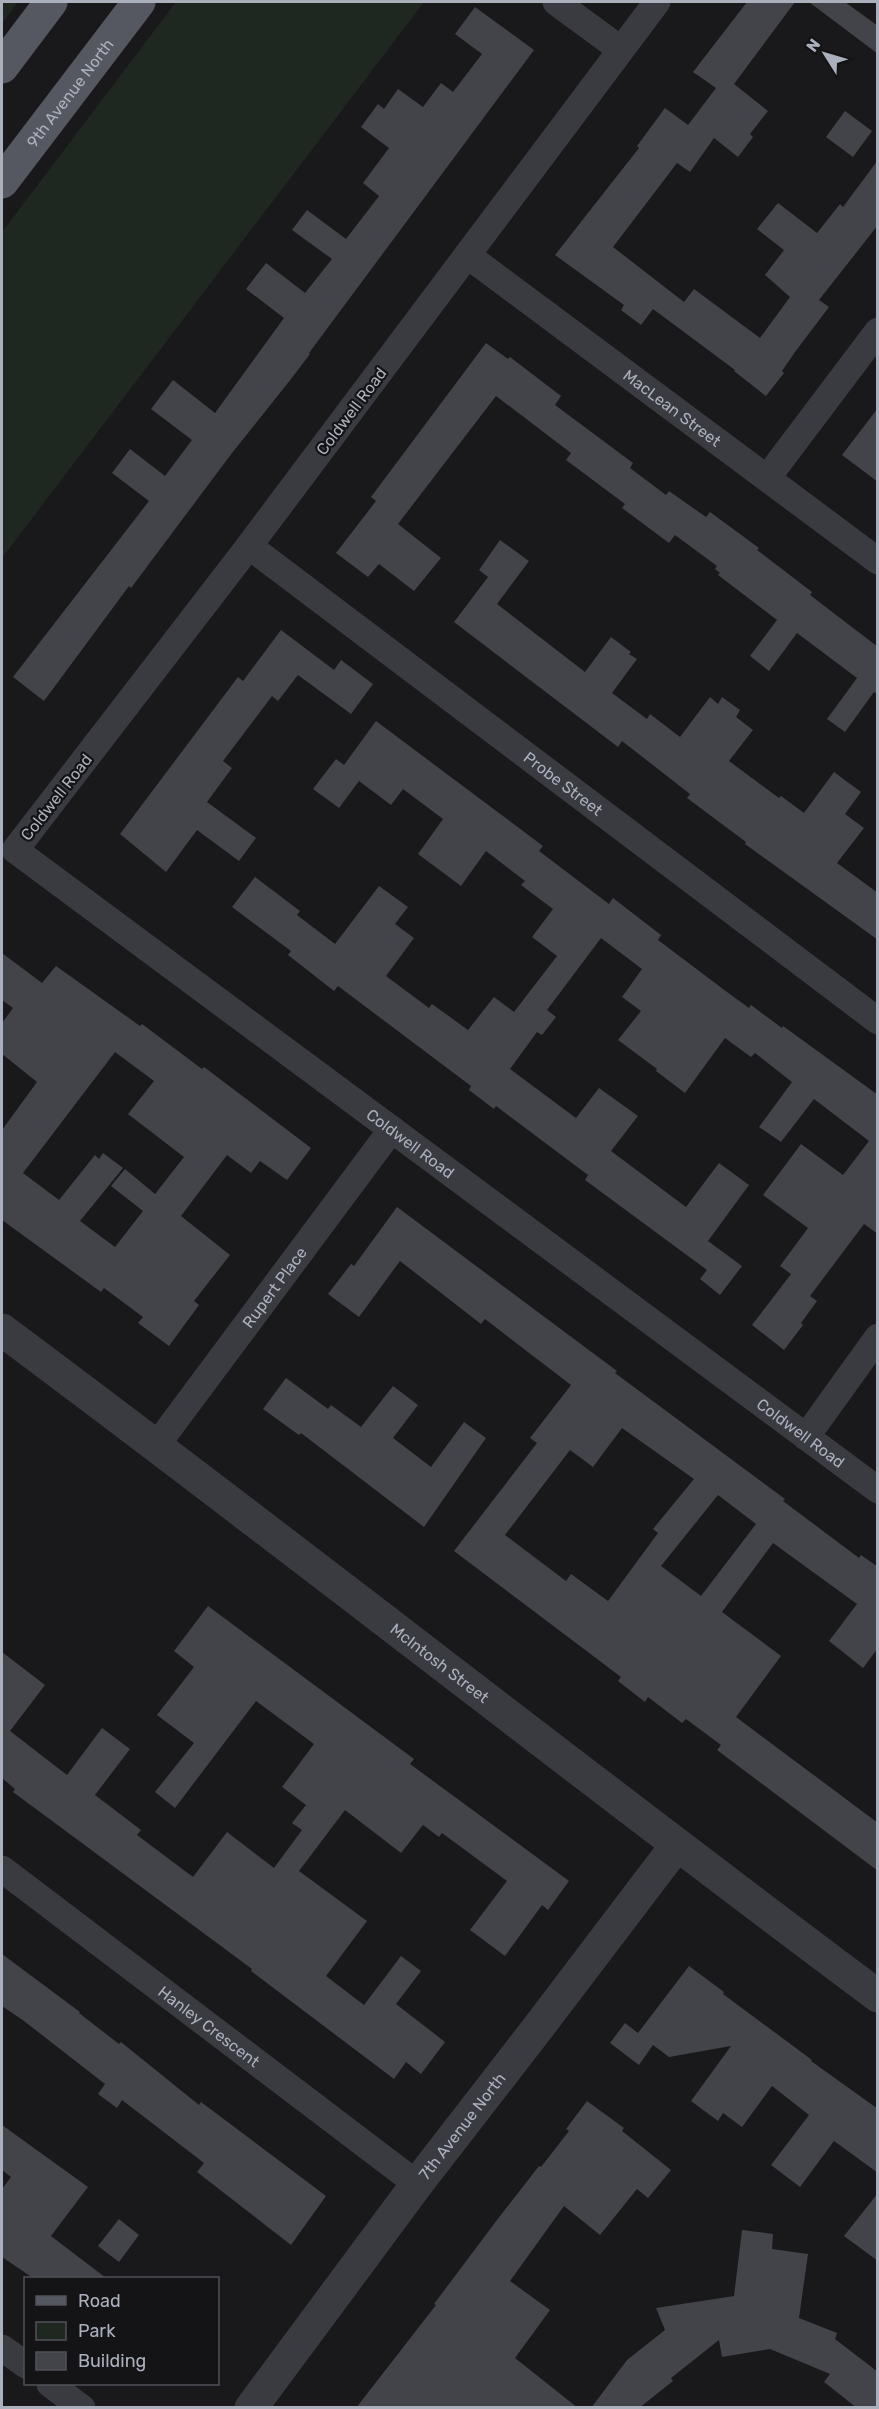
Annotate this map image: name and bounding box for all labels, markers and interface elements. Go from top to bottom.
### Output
north arrow [795,24,855,84]
street label: 9th Avenue North [23,35,118,151]
text: N [802,35,824,56]
street label: Coldwell Road [312,364,390,459]
street label: MacLean Street [619,366,725,451]
street label: Probe Street [520,748,606,820]
street label: Coldwell Road [17,750,96,844]
street label: Coldwell Road [363,1105,458,1182]
street label: Rupert Place [238,1243,311,1332]
street label: Coldwell Road [753,1394,848,1472]
street label: McIntosh Street [386,1619,493,1707]
street label: Hanley Crescent [154,1982,263,2071]
street label: 7th Avenue North [415,2069,510,2184]
legend [24,2277,219,2385]
text: Road [78,2290,121,2312]
text: Park [78,2320,116,2342]
text: Building [78,2350,146,2372]

